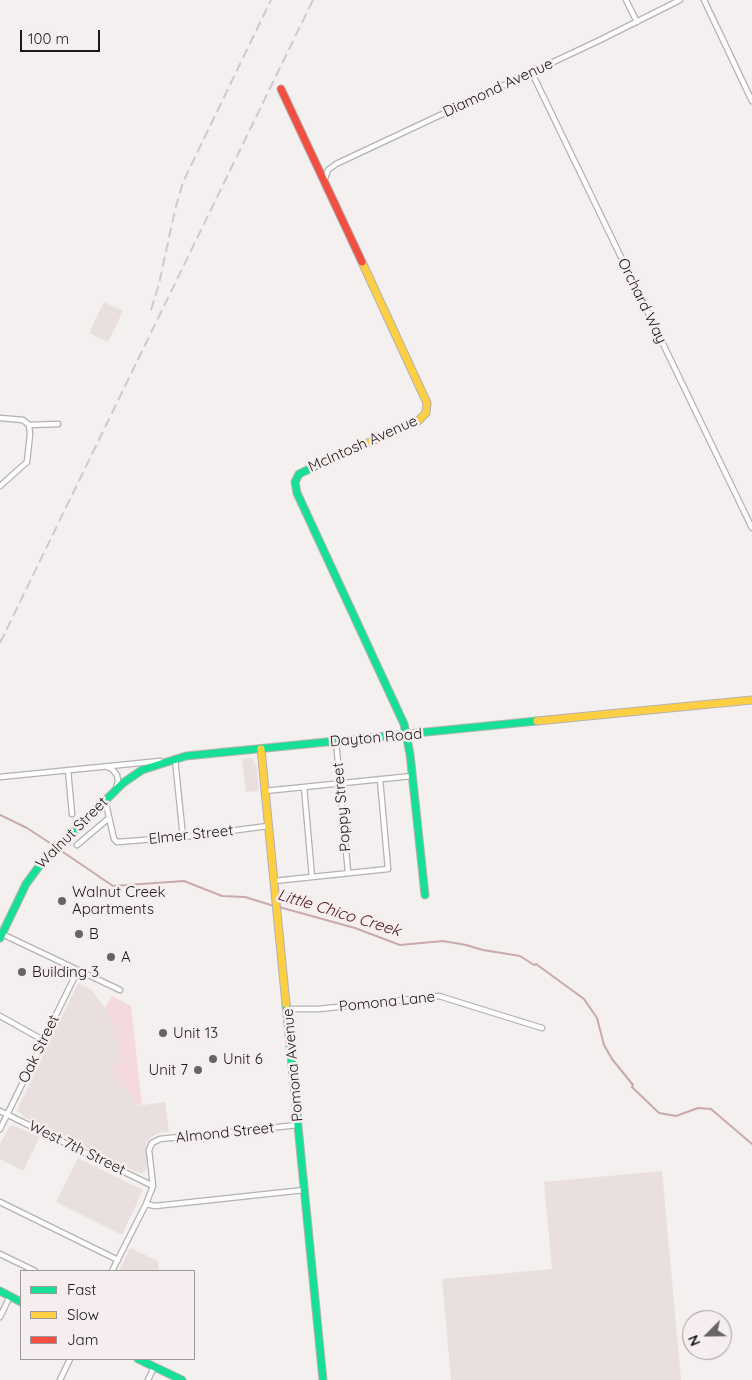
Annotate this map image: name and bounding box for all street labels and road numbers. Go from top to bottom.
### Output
street label: Diamond Avenue [440,55,556,121]
street label: Orchard Way [614,255,670,347]
street label: McIntosh Avenue [306,412,420,476]
street label: Dayton Road [329,725,423,751]
street label: Poppy Street [329,762,355,852]
street label: Walnut Street [32,793,112,873]
street label: Elmer Street [148,822,234,848]
street label: Pomona Lane [338,988,436,1016]
street label: Pomona Avenue [279,1008,307,1122]
street label: Oak Street [15,1012,63,1086]
street label: West 7th Street [26,1117,128,1179]
street label: Almond Street [175,1119,275,1147]

